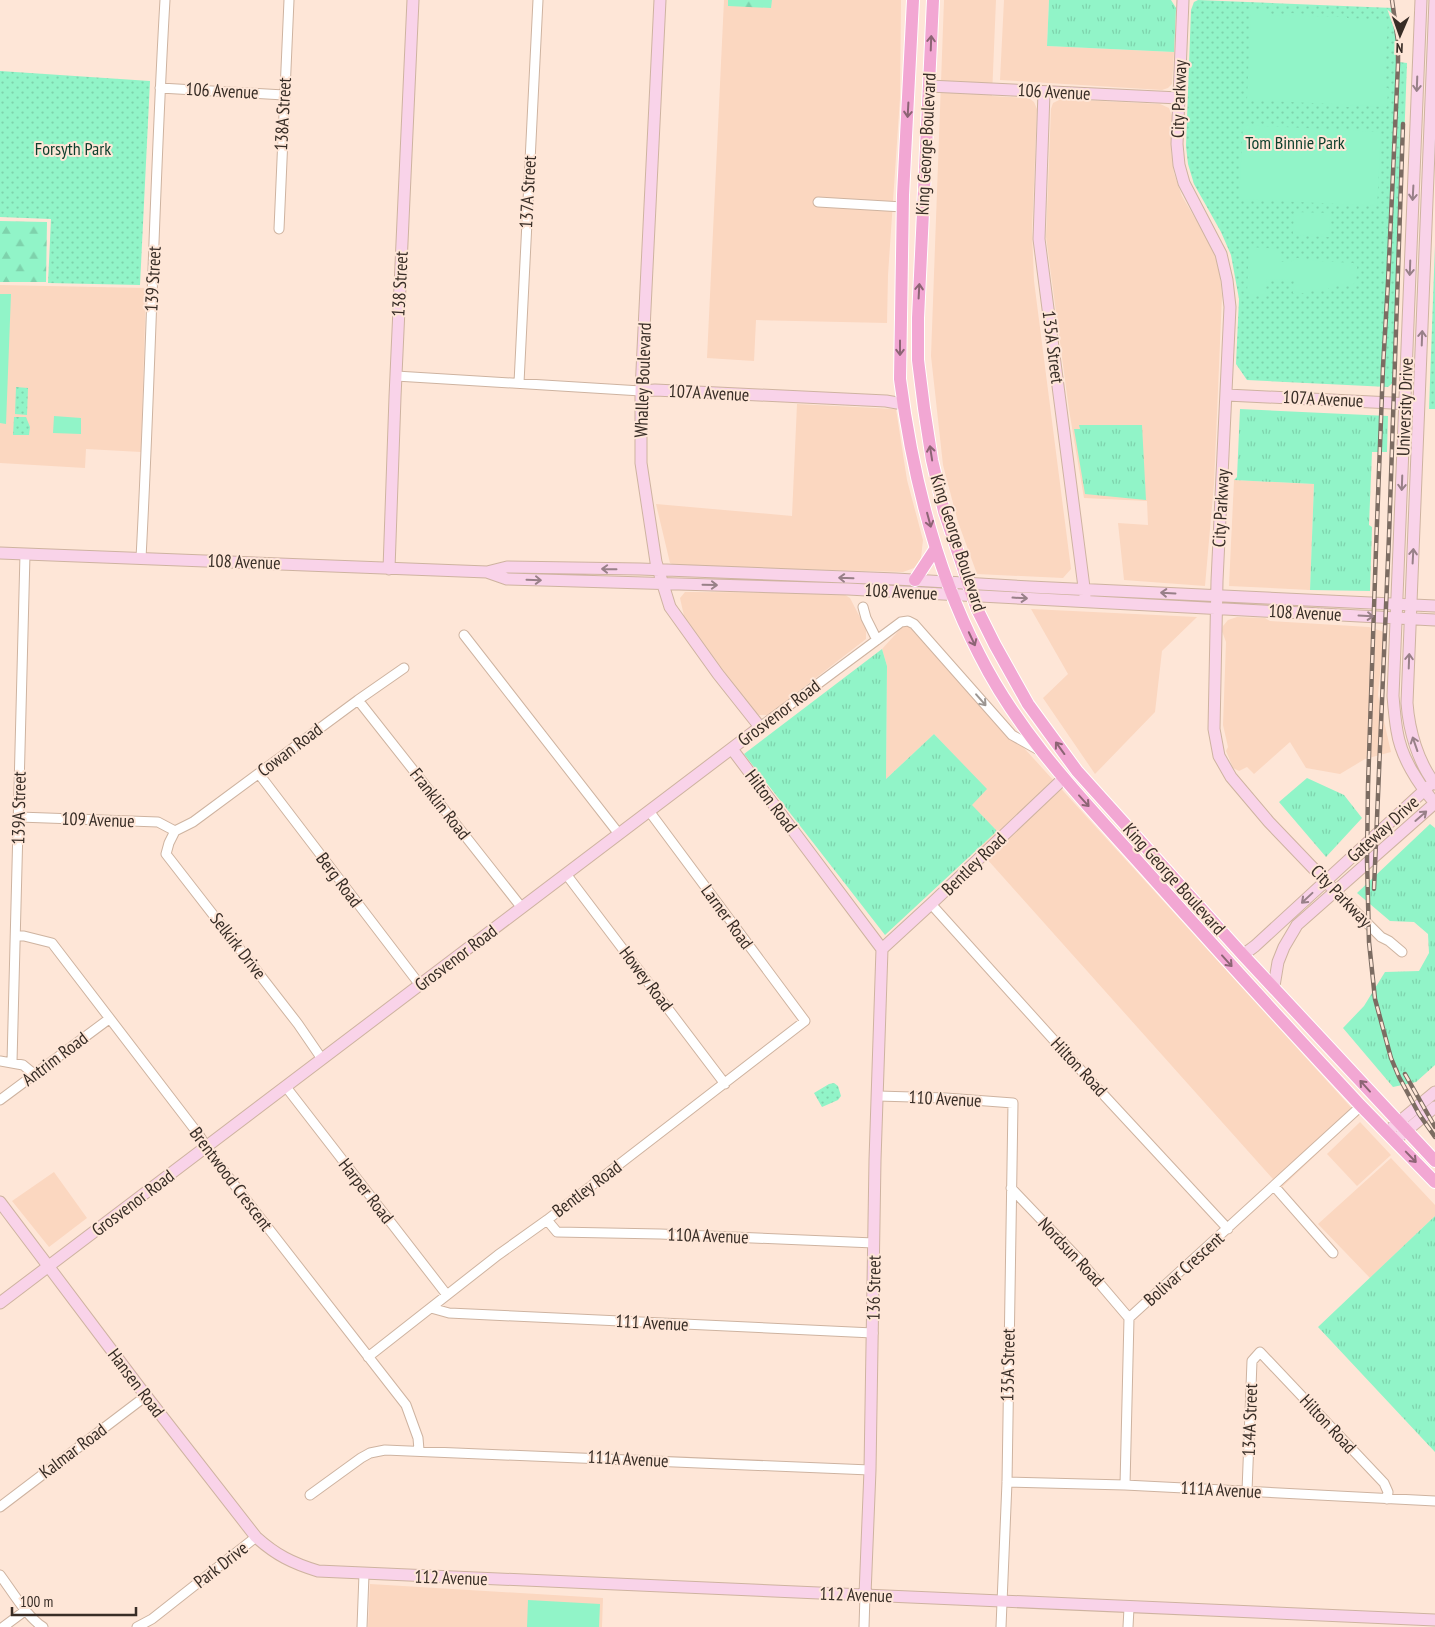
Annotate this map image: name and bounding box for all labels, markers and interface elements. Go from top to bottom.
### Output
north arrow [1375,10,1425,60]
one-way arrow [926,35,936,52]
text: N [1395,39,1404,57]
street label: City Parkway [1166,59,1191,139]
street label: King George Boulevard [910,72,941,216]
one-way arrow [1413,75,1422,91]
street label: 106 Avenue [185,77,259,104]
street label: 138A Street [269,77,296,151]
street label: 106 Avenue [1017,78,1091,105]
one-way arrow [903,102,912,118]
park label: Tom Binnie Park [1245,131,1345,154]
park label: Forsyth Park [35,137,111,160]
street label: 137A Street [514,155,541,229]
one-way arrow [1409,185,1418,201]
street label: 139 Street [139,246,166,312]
street label: 138 Street [386,251,413,317]
one-way arrow [1406,260,1415,276]
one-way arrow [915,283,924,299]
street label: 135A Street [1038,309,1069,385]
street label: Whalley Boulevard [629,322,656,438]
one-way arrow [1417,330,1426,346]
one-way arrow [895,340,905,356]
street label: University Drive [1391,358,1418,456]
street label: 107A Avenue [668,379,750,406]
street label: 107A Avenue [1282,385,1364,412]
one-way arrow [926,445,936,461]
street label: City Parkway [1207,468,1234,548]
street label: King George Boulevard [926,472,991,614]
one-way arrow [1398,475,1407,491]
one-way arrow [924,511,934,527]
one-way arrow [1408,548,1418,564]
street label: 108 Avenue [207,549,281,574]
one-way arrow [601,564,618,574]
one-way arrow [839,573,855,582]
one-way arrow [526,575,542,585]
street label: 108 Avenue [864,578,938,605]
one-way arrow [702,580,718,590]
one-way arrow [1161,589,1177,598]
one-way arrow [1012,594,1028,603]
street label: 108 Avenue [1268,599,1342,626]
one-way arrow [1357,612,1373,621]
one-way arrow [967,631,977,646]
one-way arrow [1404,653,1413,669]
street label: Grosvenor Road [733,674,824,751]
one-way arrow [976,693,987,706]
street label: Cowan Road [253,718,327,782]
one-way arrow [1410,736,1420,752]
one-way arrow [1055,741,1065,755]
street label: Franklin Road [405,763,476,844]
street label: Hilton Road [740,765,802,837]
street label: 139A Street [6,771,31,845]
street label: Gateway Drive [1342,790,1423,867]
one-way arrow [1078,794,1090,807]
street label: 109 Avenue [61,807,135,832]
one-way arrow [1414,810,1427,822]
street label: King George Boulevard [1118,818,1231,939]
street label: Bentley Road [937,827,1011,900]
street label: Berg Road [311,848,368,912]
street label: City Parkway [1306,859,1377,932]
street label: Larner Road [696,880,759,953]
one-way arrow [1301,892,1313,904]
street label: Selkirk Drive [205,908,272,984]
street label: Grosvenor Road [410,919,501,996]
street label: Howey Road [614,942,678,1016]
one-way arrow [1221,955,1233,968]
street label: Antrim Road [17,1026,92,1091]
street label: Hilton Road [1046,1032,1113,1101]
one-way arrow [1359,1080,1371,1093]
street label: 110 Avenue [908,1085,982,1112]
street label: Brentwood Crescent [185,1122,278,1235]
one-way arrow [1405,1151,1417,1163]
street label: Harper Road [334,1153,399,1228]
street label: Bentley Road [547,1155,626,1222]
street label: Grosvenor Road [87,1164,178,1241]
street label: Nordsun Road [1033,1212,1109,1291]
street label: 110A Avenue [667,1223,749,1248]
street label: Bolivar Crescent [1139,1227,1229,1311]
street label: 136 Street [861,1255,886,1321]
street label: 111 Avenue [615,1309,689,1336]
street label: 135A Street [995,1328,1020,1402]
street label: Hansen Road [103,1344,170,1422]
street label: 134A Street [1237,1383,1262,1457]
street label: Hilton Road [1295,1389,1362,1458]
street label: Kalmar Road [35,1418,111,1483]
street label: 111A Avenue [587,1445,669,1472]
street label: 111A Avenue [1180,1476,1262,1503]
street label: Park Drive [189,1536,253,1593]
street label: 112 Avenue [414,1565,488,1590]
street label: 112 Avenue [819,1582,893,1607]
scale bar [12,1584,136,1616]
text: 100 m [20,1592,53,1611]

